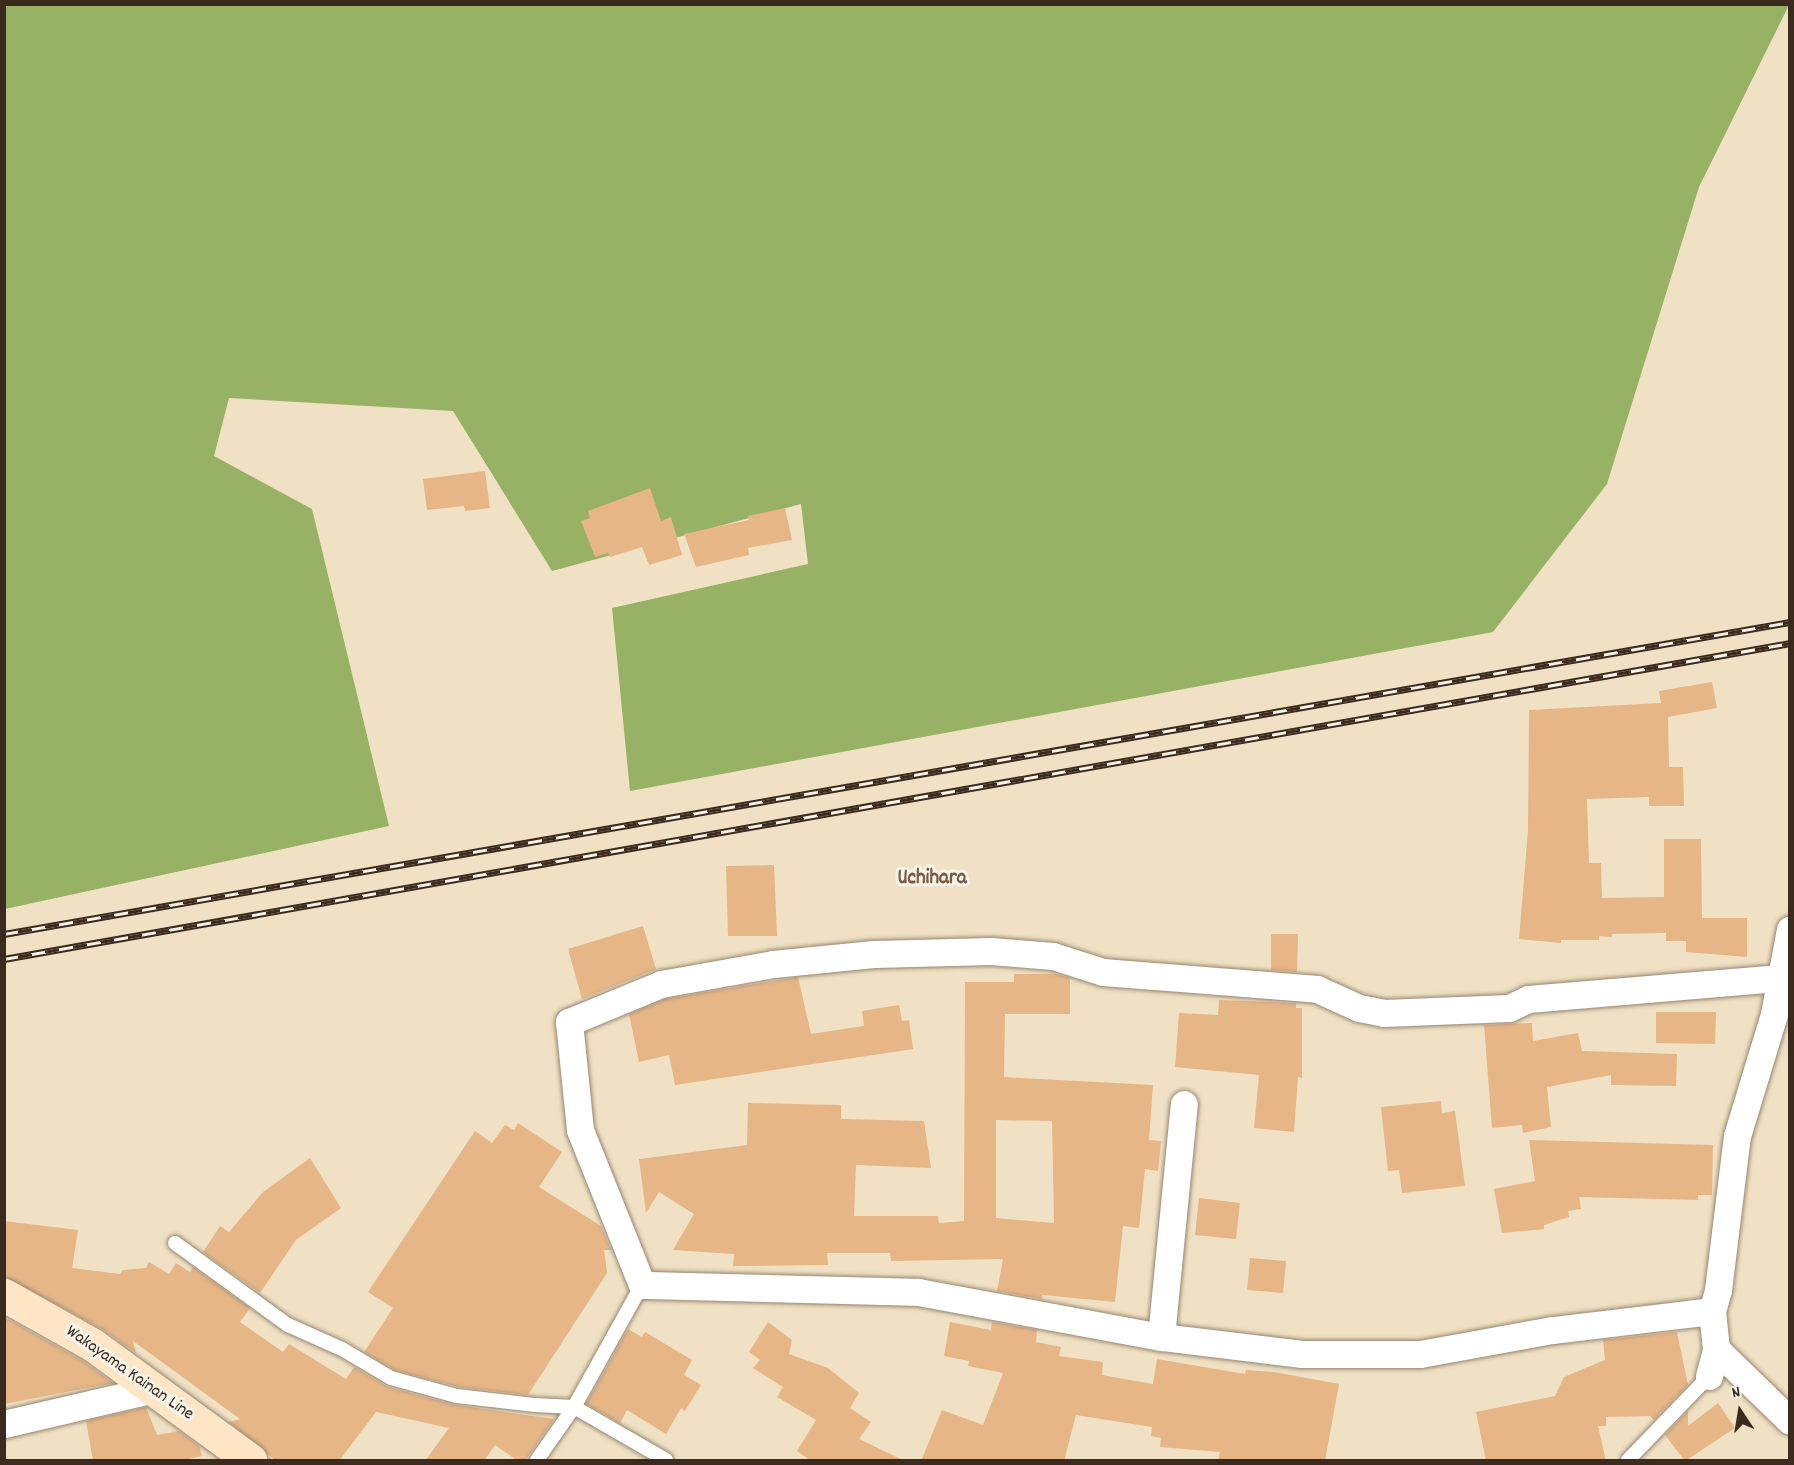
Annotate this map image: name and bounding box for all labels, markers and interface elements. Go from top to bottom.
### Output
district label: Uchihara [897,866,967,892]
street label: Wakayama Kainan Line [61,1322,197,1426]
north arrow [1710,1381,1770,1441]
text: N [1730,1381,1742,1405]

